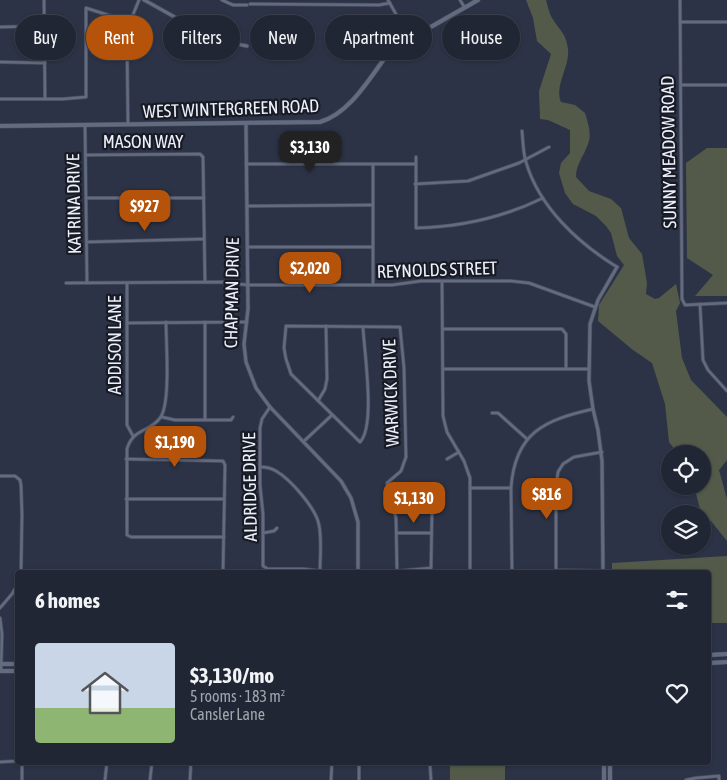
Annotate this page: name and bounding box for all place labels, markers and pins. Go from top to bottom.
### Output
pin: $3,130 [269,130,351,173]
pin: $927 [115,190,175,232]
pin: $2,020 [269,252,351,294]
pin: $1,190 [134,426,216,468]
pin: $816 [517,478,577,520]
pin: $1,130 [373,482,455,524]

